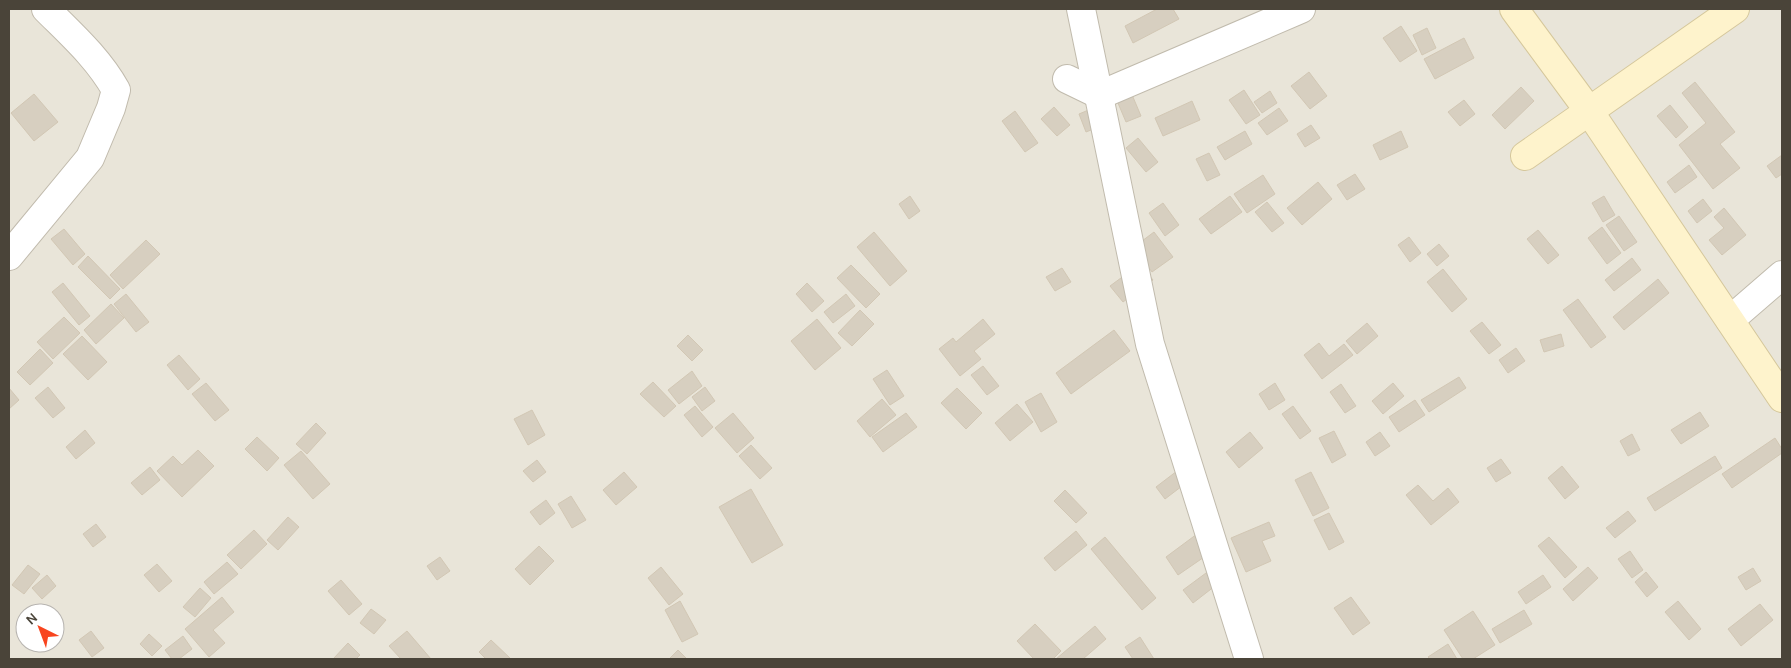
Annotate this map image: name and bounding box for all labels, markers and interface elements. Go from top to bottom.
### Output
north arrow [15,603,65,653]
text: N [22,609,41,628]

